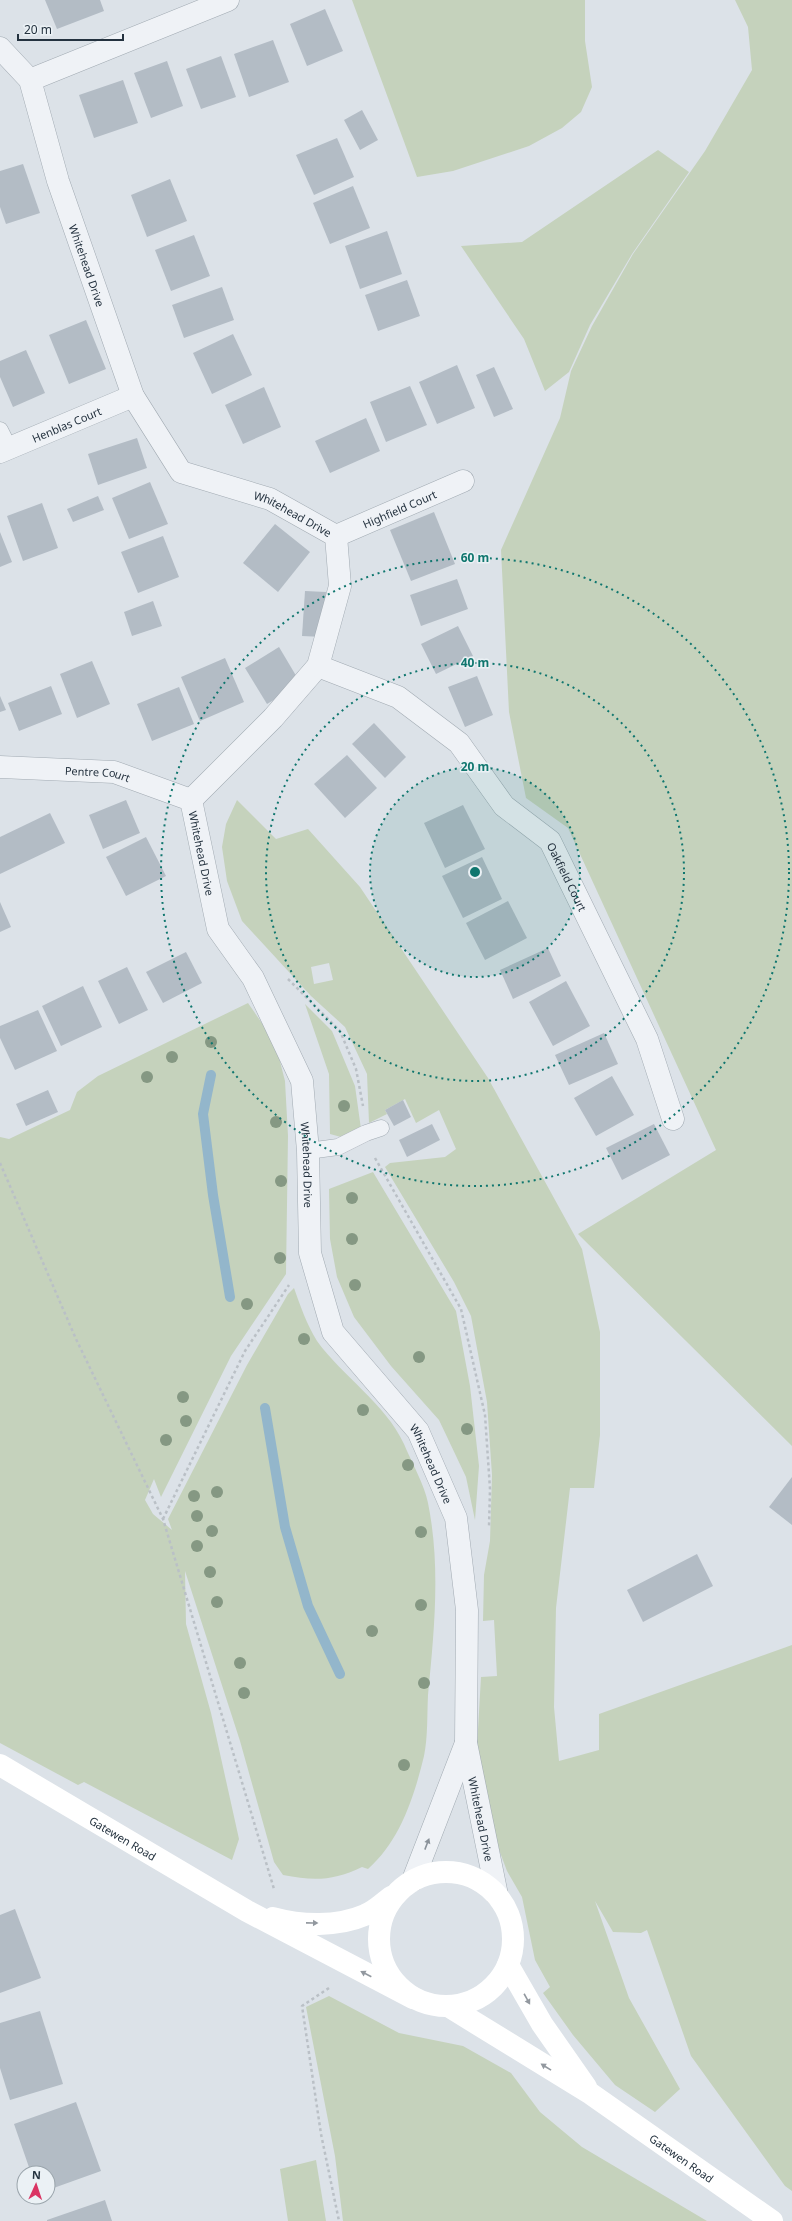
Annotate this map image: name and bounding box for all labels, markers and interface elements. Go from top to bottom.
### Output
scale bar [18,16,123,42]
text: 20 m [24,21,52,38]
street label: Whitehead Drive [66,222,109,308]
street label: Henblas Court [29,403,103,445]
street label: Highfield Court [360,486,438,531]
street label: Whitehead Drive [252,487,335,540]
text: 60 m [461,549,489,566]
text: 40 m [461,654,489,671]
text: 20 m [461,758,489,775]
street label: Pentre Court [65,762,132,785]
street label: Whitehead Drive [186,809,218,897]
street label: Oakfield Court [544,840,591,913]
centre of rings [468,865,482,879]
street label: Whitehead Drive [298,1121,317,1208]
street label: Whitehead Drive [407,1420,456,1506]
street label: Whitehead Drive [466,1775,497,1863]
street label: Gatewen Road [87,1812,159,1863]
one-way arrow [424,1838,430,1850]
one-way arrow [306,1920,319,1926]
one-way arrow [360,1971,372,1977]
one-way arrow [524,1993,531,2005]
one-way arrow [540,2063,552,2070]
street label: Gatewen Road [647,2130,717,2186]
north arrow [16,2165,56,2205]
text: N [32,2167,41,2182]

